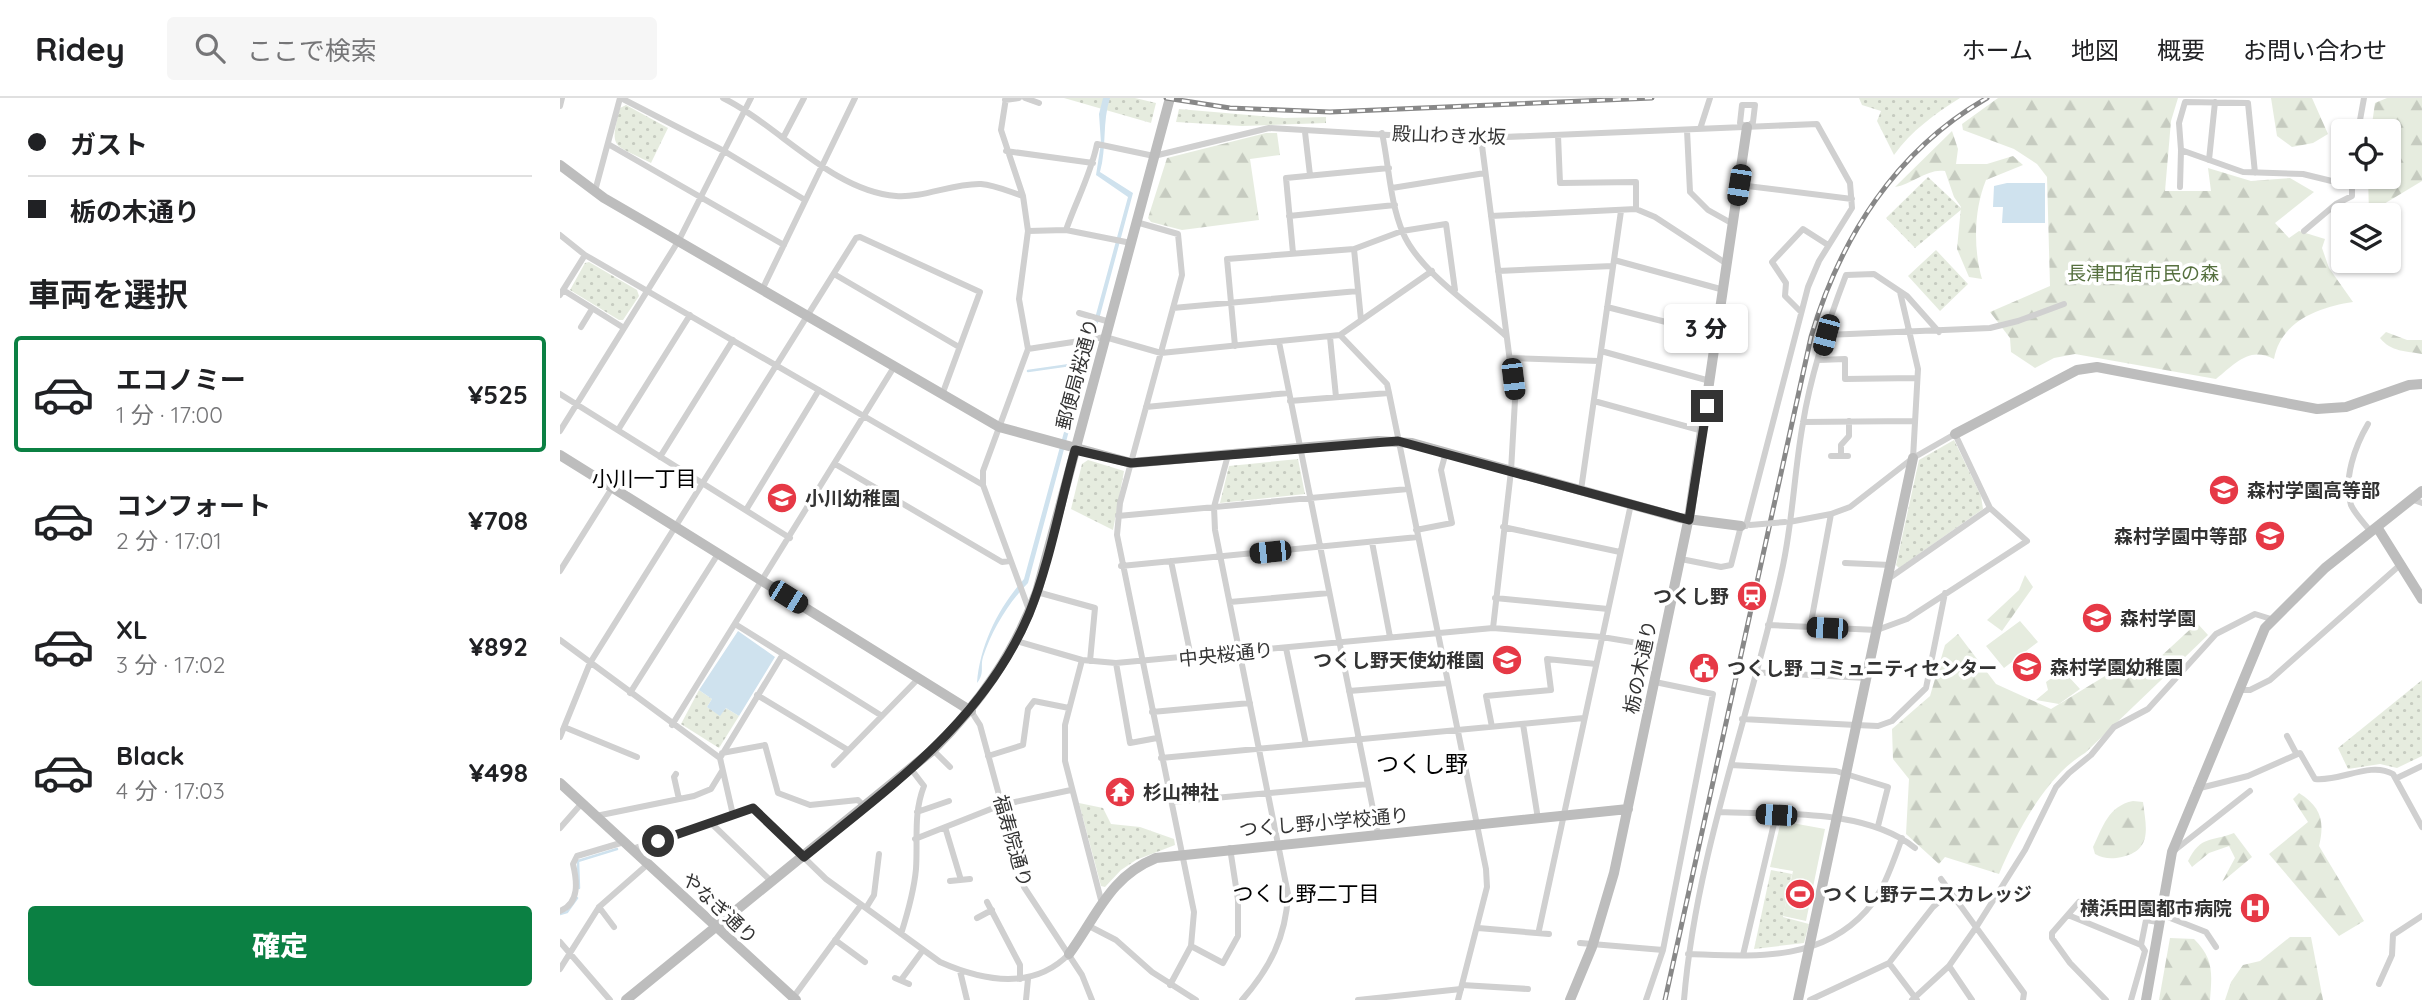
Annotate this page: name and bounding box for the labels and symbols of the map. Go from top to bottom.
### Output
street label: 殿山わき水坂 [1392,121,1506,149]
car [1726,163,1753,207]
park label: 長津田宿市民の森 [2067,261,2219,285]
callout: 3 分 [1665,304,1749,354]
car [1811,312,1842,358]
street label: 郵便局桜通り [1051,316,1103,432]
car [1501,357,1526,401]
route end [1691,390,1723,422]
district label: 小川一丁目 [592,465,697,491]
school or university icon: 森村学園高等部 [2207,473,2241,507]
place label: 森村学園高等部 [2247,478,2380,502]
school or university icon: 小川幼稚園 [765,481,799,515]
place label: 小川幼稚園 [805,486,900,510]
school or university icon: 森村学園中等部 [2253,519,2287,553]
place label: 森村学園中等部 [2114,524,2247,548]
car [1249,539,1292,565]
car [765,577,812,617]
station icon: つくし野 [1735,579,1769,613]
place label: つくし野 [1653,584,1729,608]
school or university icon: 森村学園 [2080,601,2114,635]
place label: 森村学園 [2120,606,2196,630]
car [1806,616,1849,640]
street label: 栃の木通り [1618,618,1662,716]
street label: 中央桜通り [1177,637,1275,671]
school or university icon: つくし野天使幼稚園 [1490,643,1524,677]
place label: つくし野天使幼稚園 [1313,648,1484,672]
school or university icon: 森村学園幼稚園 [2010,650,2044,684]
public building icon: つくし野 コミュニティセンター [1687,651,1721,685]
place label: 森村学園幼稚園 [2050,655,2183,679]
place label: つくし野 コミュニティセンター [1727,656,1997,680]
district label: つくし野 [1376,749,1468,778]
temple icon: 杉山神社 [1103,775,1137,809]
place label: 杉山神社 [1143,780,1219,804]
street label: 福寿院通り [988,792,1038,890]
street label: つくし野小学校通り [1238,803,1410,841]
car [1755,803,1798,827]
route start [642,825,674,857]
street label: やなぎ通り [677,867,763,949]
sports icon: つくし野テニスカレッジ [1783,877,1817,911]
district label: つくし野二丁目 [1233,880,1380,906]
place label: つくし野テニスカレッジ [1823,882,2032,906]
hospital icon: 横浜田園都市病院 [2238,891,2272,925]
place label: 横浜田園都市病院 [2080,896,2232,920]

